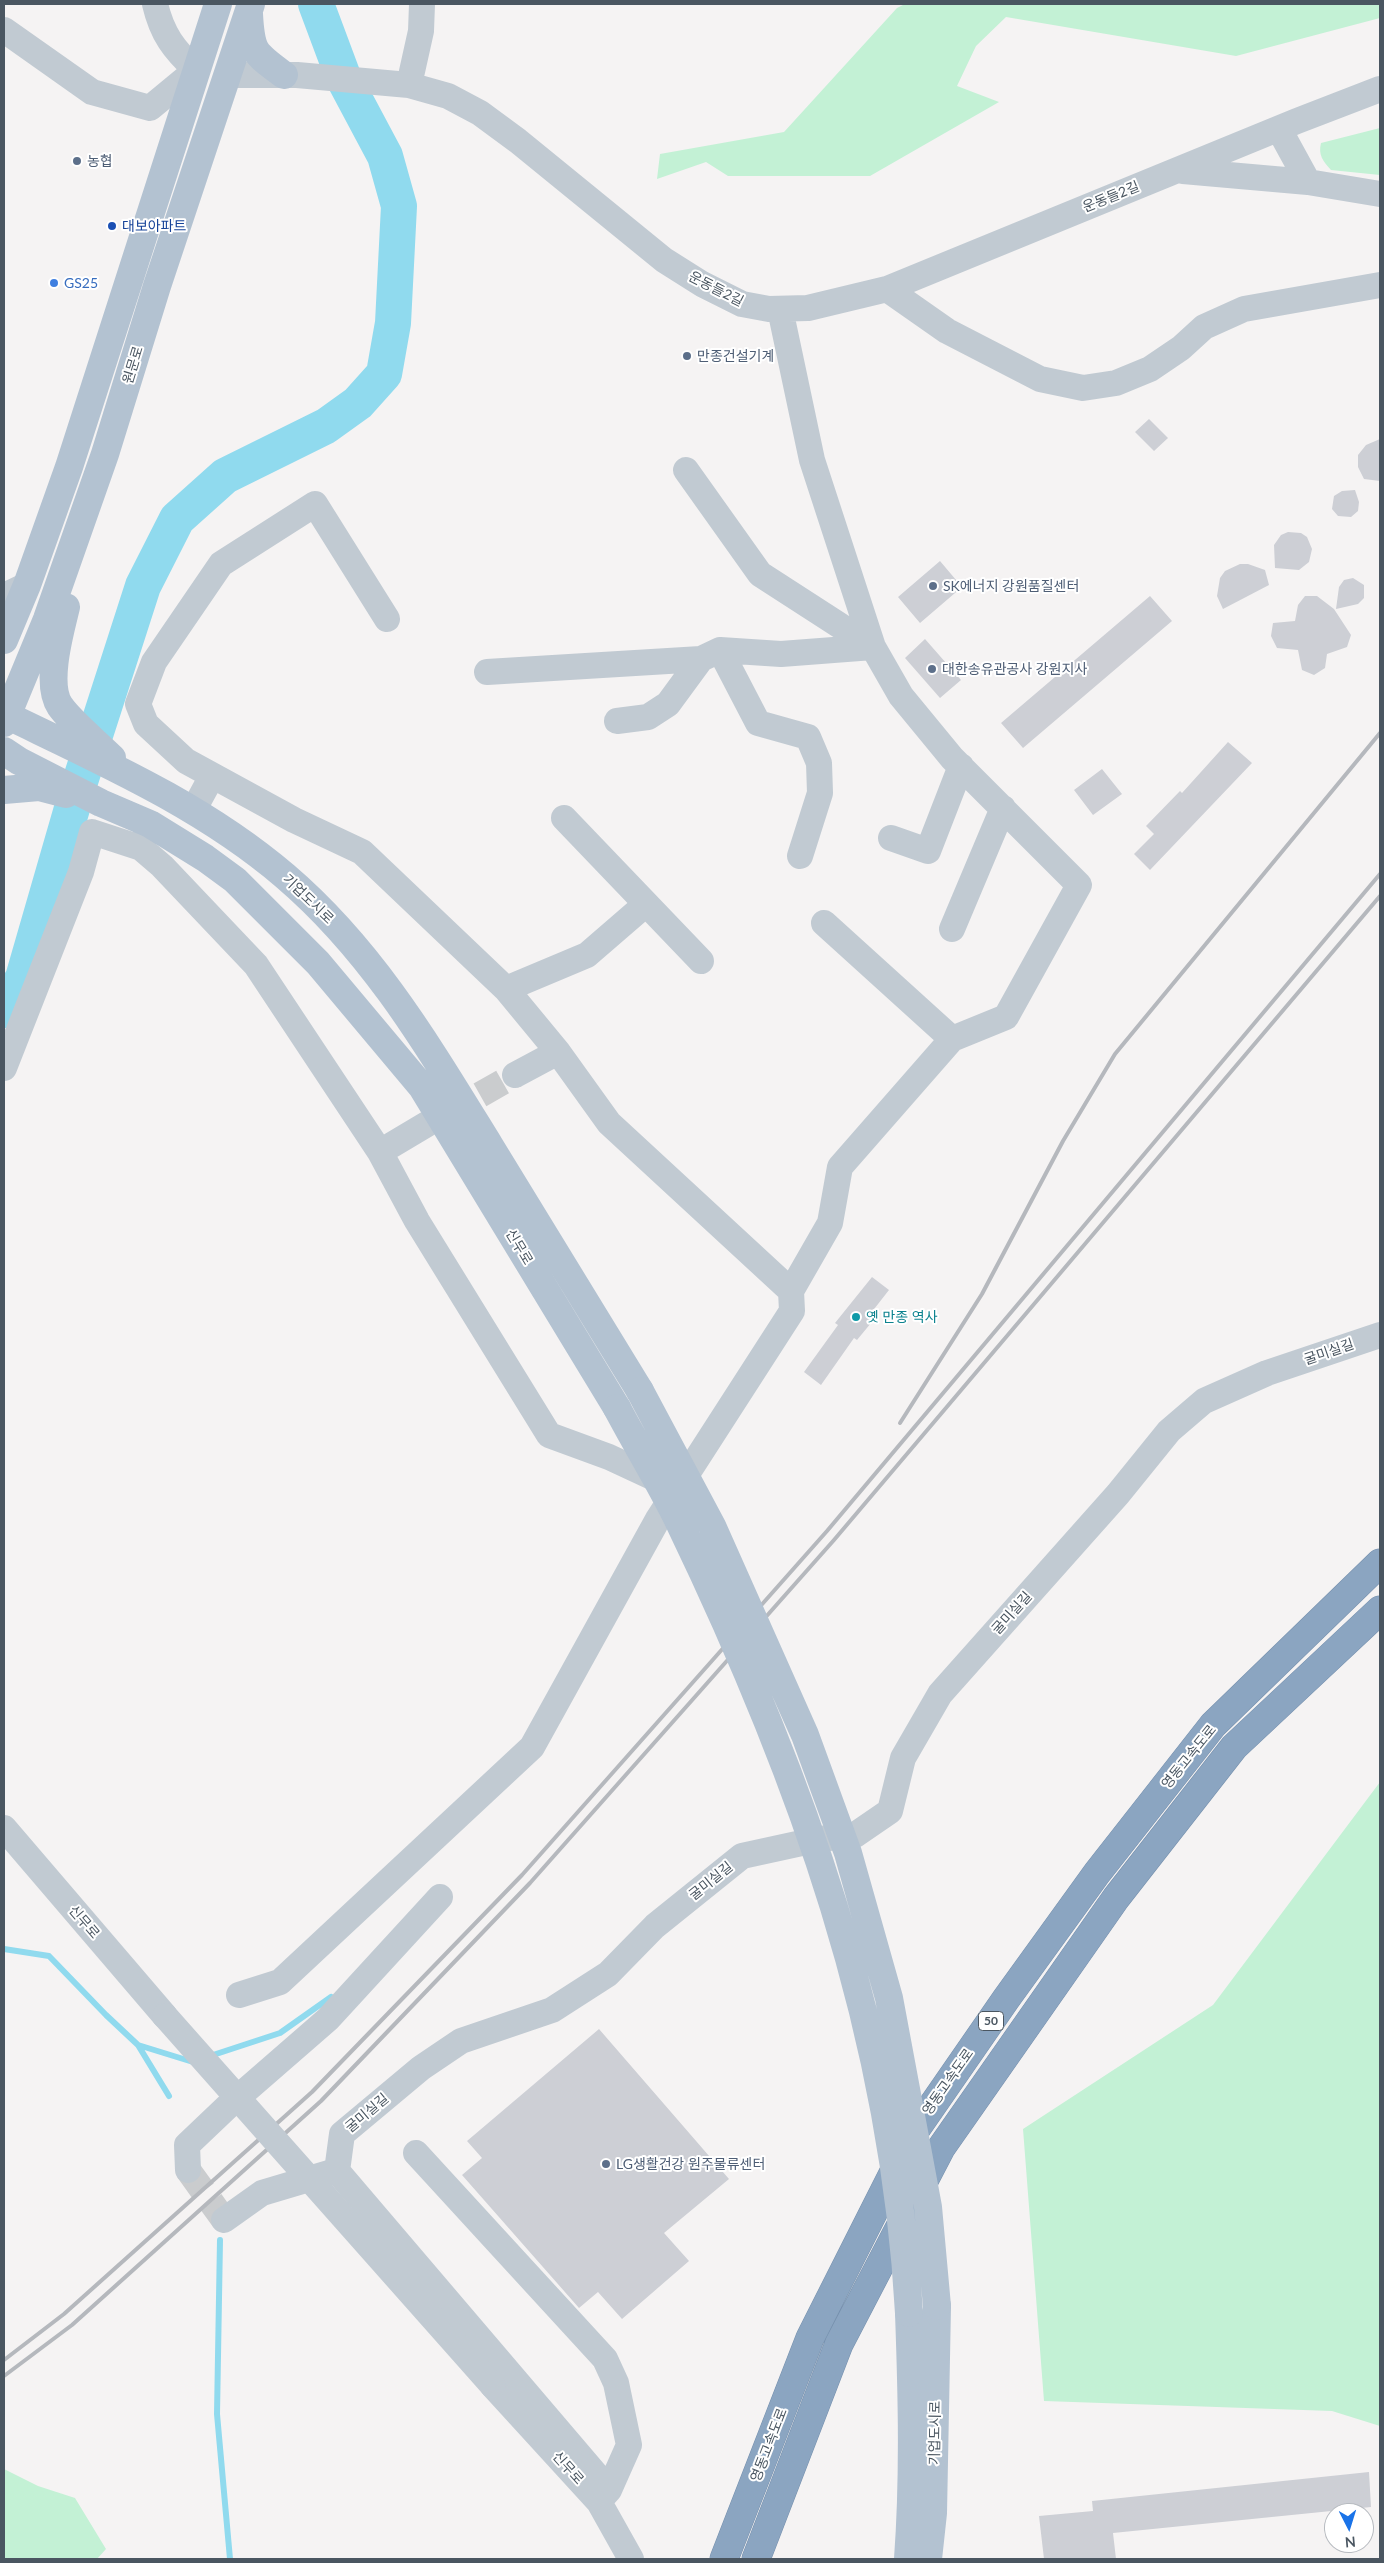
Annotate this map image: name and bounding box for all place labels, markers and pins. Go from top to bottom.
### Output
place label: 농협 [87,153,113,169]
marker: 농협 [71,155,83,167]
place label: 대보아파트 [122,218,186,234]
marker: 대보아파트 [106,220,118,232]
place label: GS25 [64,275,98,291]
marker: GS25 [48,277,60,289]
place label: 만종건설기계 [697,348,774,364]
marker: 만종건설기계 [681,350,693,362]
place label: SK에너지 강원품질센터 [943,578,1079,594]
marker: SK에너지 강원품질센터 [927,580,939,592]
place label: 대한송유관공사 강원지사 [942,661,1087,677]
marker: 대한송유관공사 강원지사 [926,663,938,675]
place label: 옛 만종 역사 [866,1309,938,1325]
marker: 옛 만종 역사 [850,1311,862,1323]
place label: LG생활건강 원주물류센터 [616,2156,765,2172]
marker: LG생활건강 원주물류센터 [600,2158,612,2170]

